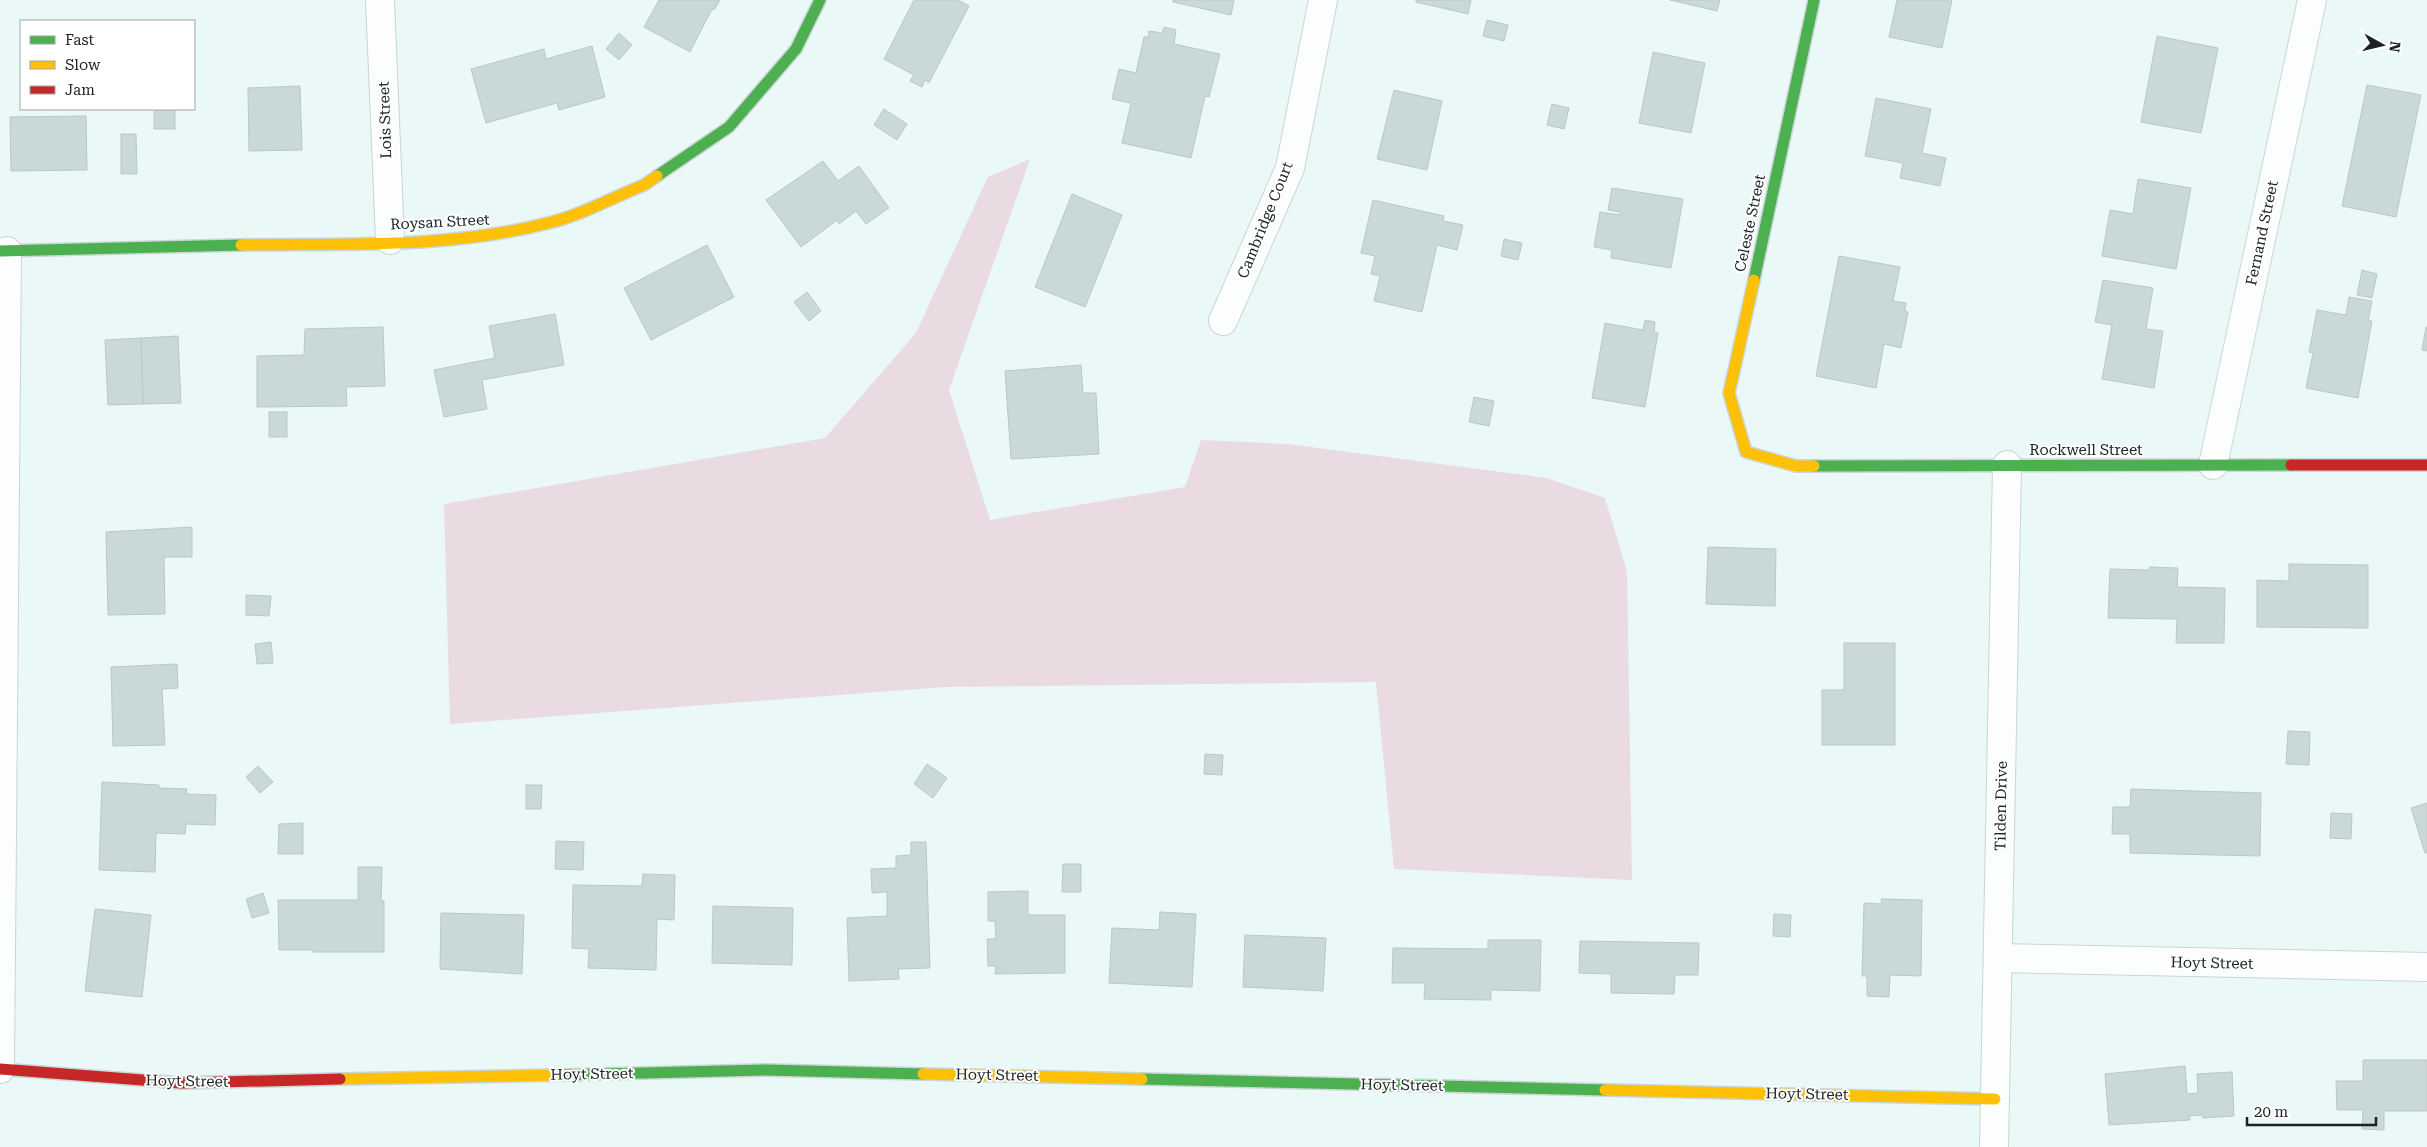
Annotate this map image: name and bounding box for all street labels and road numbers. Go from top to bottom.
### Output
street label: Lois Street [375,81,395,159]
street label: Cambridge Court [1233,159,1297,281]
street label: Celeste Street [1731,172,1769,273]
street label: Fernand Street [2242,179,2282,287]
street label: Roysan Street [390,210,491,234]
street label: Rockwell Street [2029,441,2143,459]
street label: Tilden Drive [1991,761,2011,851]
street label: Hoyt Street [2170,953,2254,973]
street label: Hoyt Street [550,1064,634,1084]
street label: Hoyt Street [955,1065,1039,1085]
street label: Hoyt Street [145,1071,229,1091]
street label: Hoyt Street [1360,1075,1444,1095]
street label: Hoyt Street [1765,1084,1849,1104]

